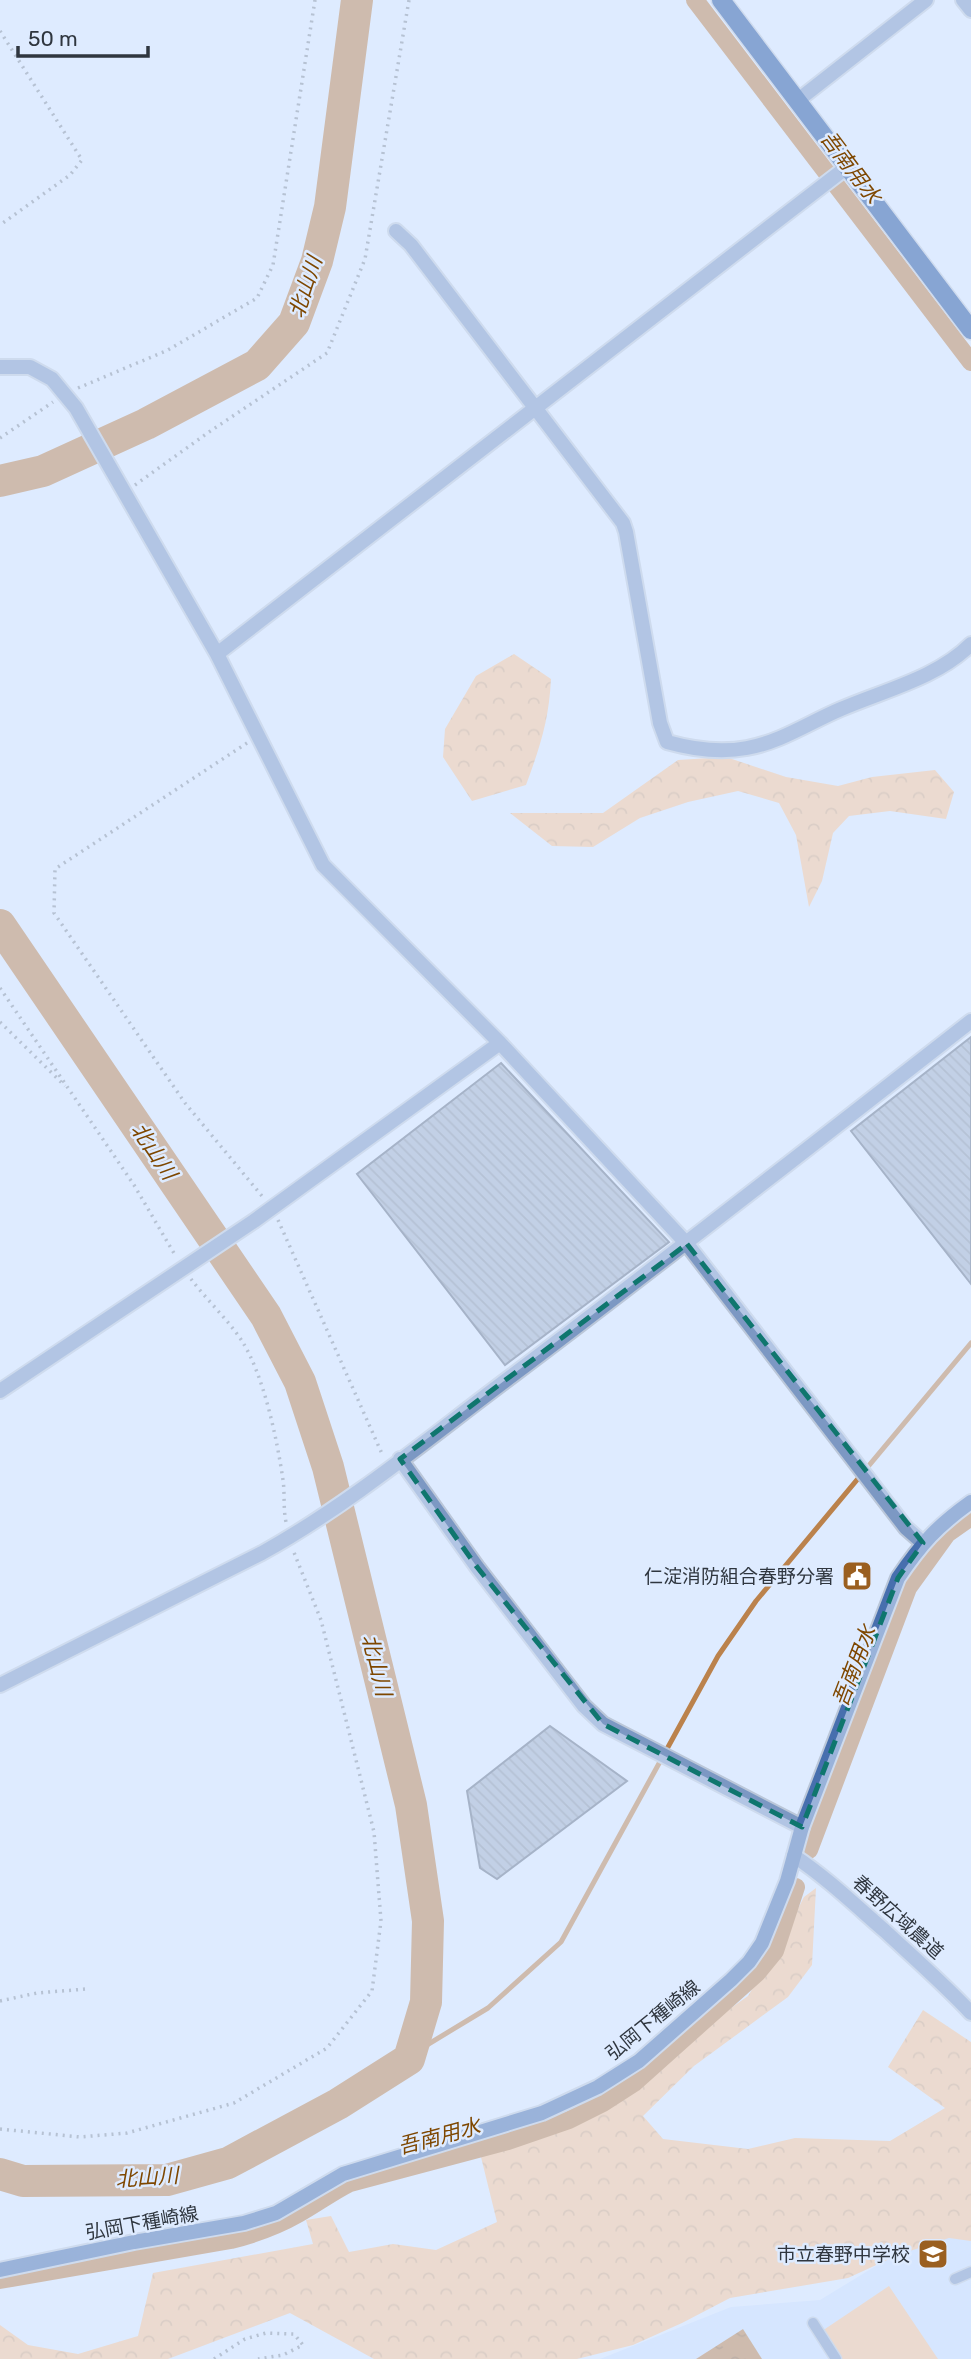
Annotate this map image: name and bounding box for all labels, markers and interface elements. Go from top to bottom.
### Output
scale bar [18,14,147,58]
text: 50 m [28,26,78,51]
water label: 吾南用水 [816,126,887,210]
water label: 北山川 [283,251,327,321]
water label: 北山川 [126,1118,183,1186]
public building icon: 仁淀消防組合春野分署 [840,1559,874,1593]
place label: 仁淀消防組合春野分署 [644,1565,834,1588]
water label: 吾南用水 [827,1620,881,1710]
water label: 北山川 [357,1631,397,1701]
street label: 春野広域農道 [848,1870,948,1964]
street label: 弘岡下種崎線 [601,1975,705,2065]
water label: 吾南用水 [395,2113,485,2159]
water label: 北山川 [115,2162,181,2192]
street label: 弘岡下種崎線 [84,2202,200,2244]
school or university icon: 市立春野中学校 [916,2237,950,2271]
place label: 市立春野中学校 [777,2243,910,2266]

